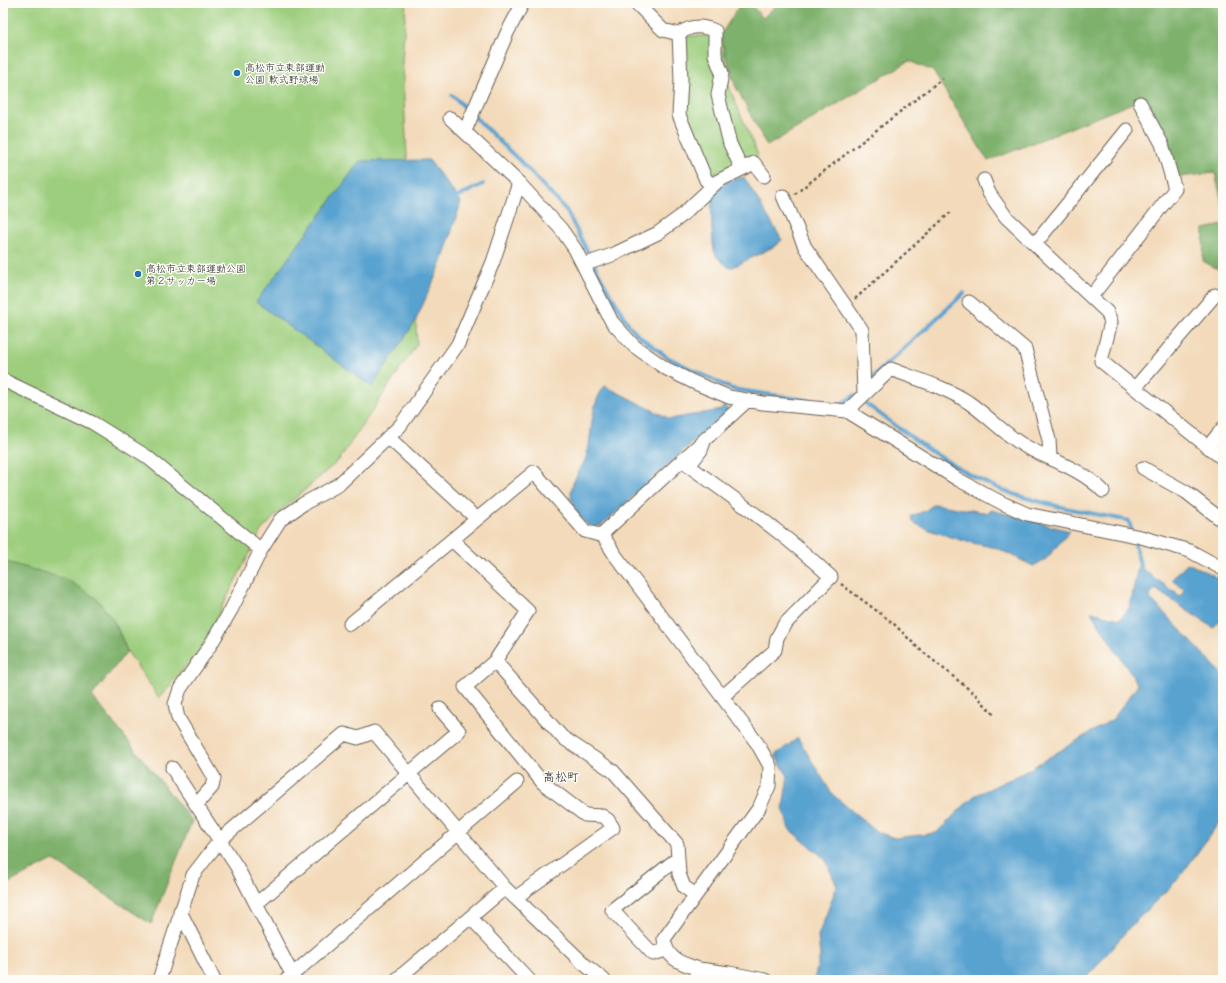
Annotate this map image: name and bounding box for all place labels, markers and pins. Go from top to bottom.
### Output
place label: 高松市立東部運動 公園 軟式野球場 [245,61,325,86]
marker: 高松市立東部運動 公園 軟式野球場 [232,68,242,78]
place label: 高松市立東部運動公園 第２サッカー場 [146,262,246,287]
marker: 高松市立東部運動公園 第２サッカー場 [133,269,143,279]

